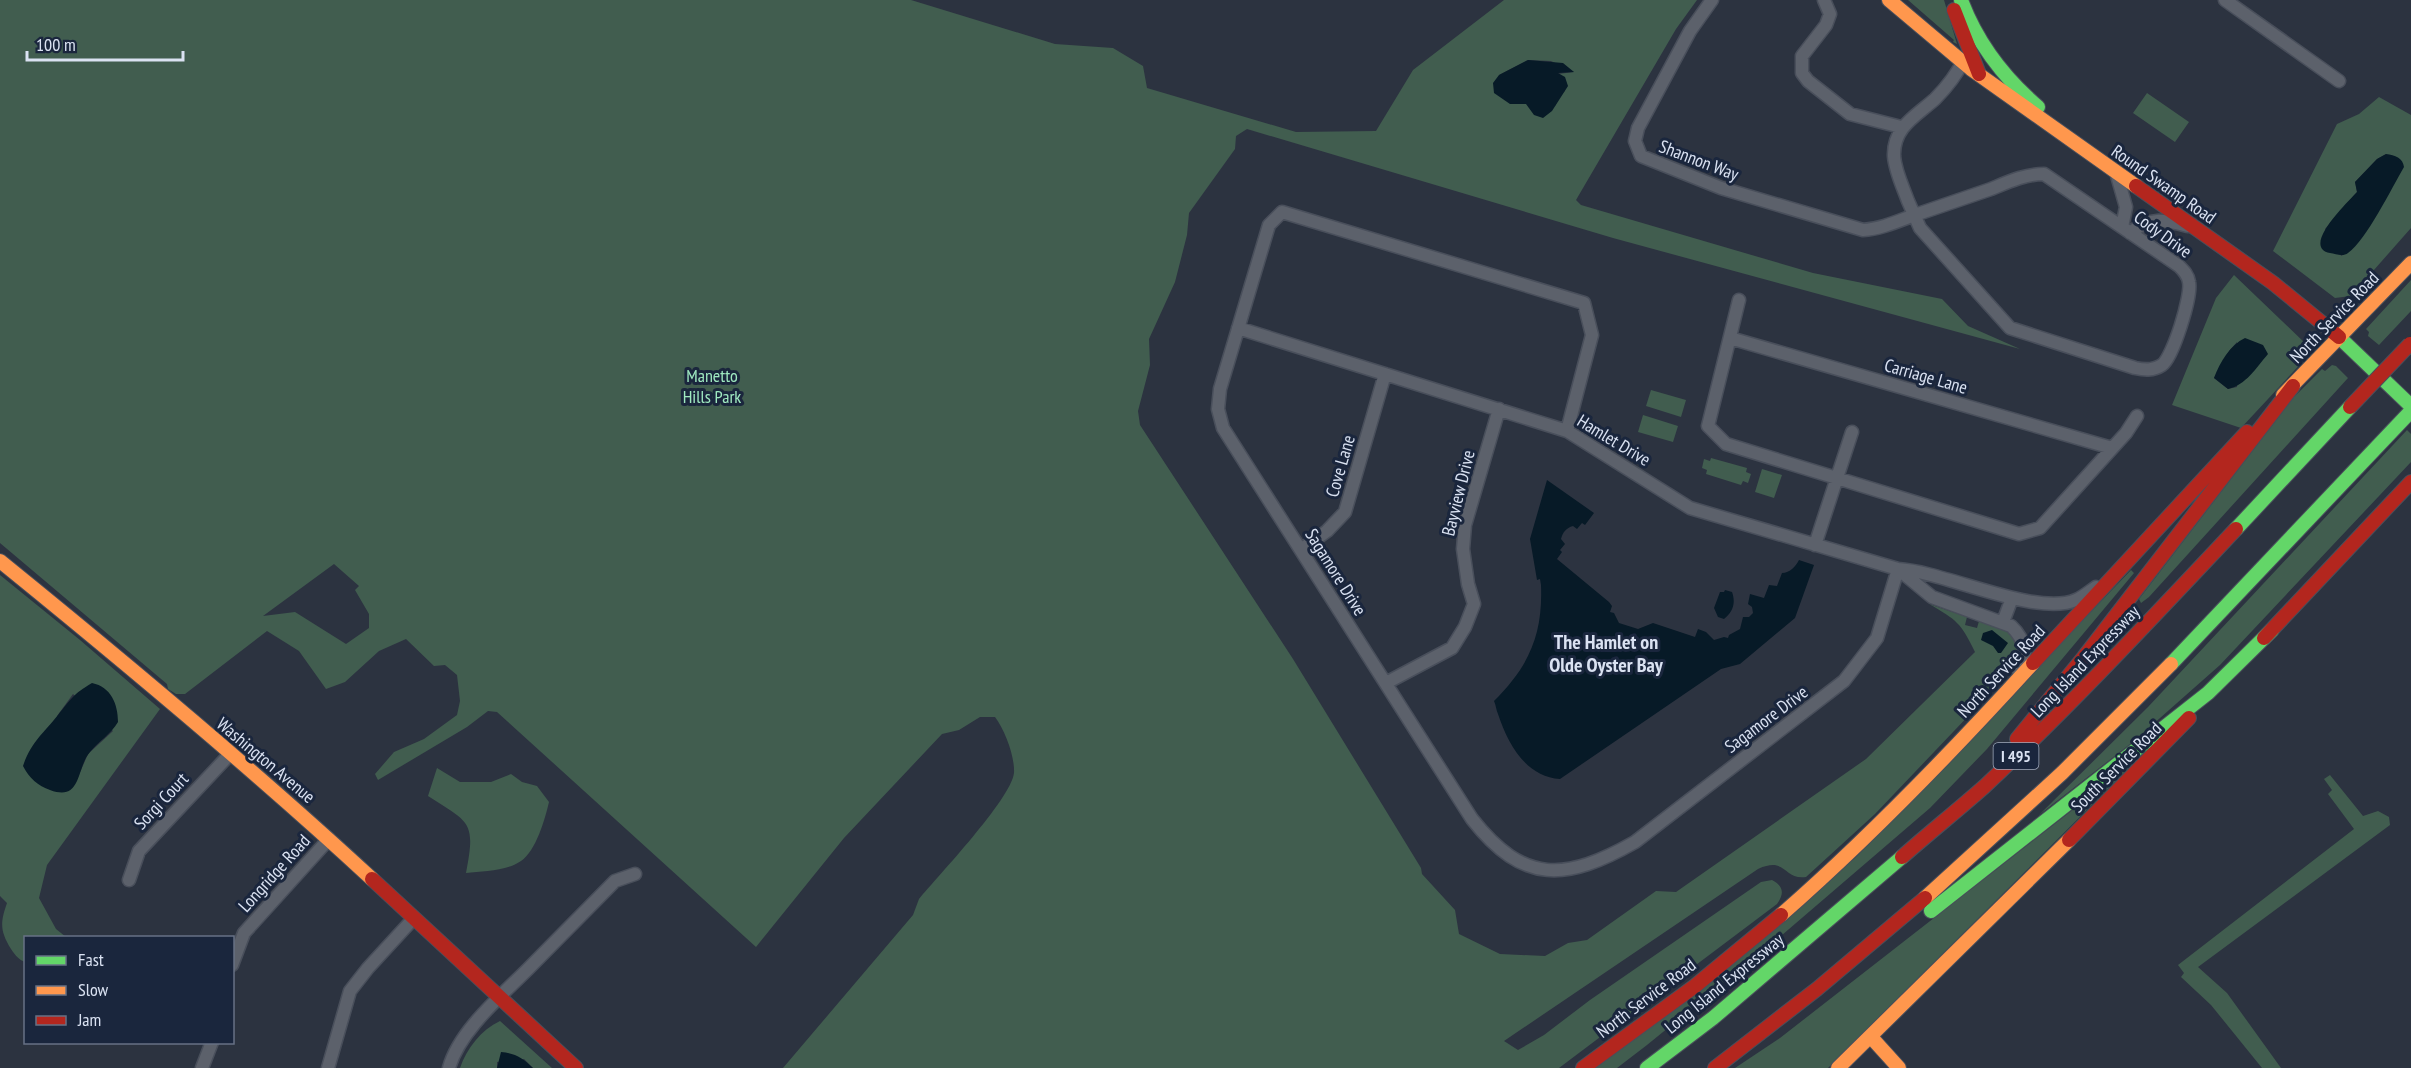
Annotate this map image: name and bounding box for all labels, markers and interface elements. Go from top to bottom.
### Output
scale bar [27,24,183,62]
text: 100 m [36,33,76,56]
street label: Shannon Way [1656,134,1742,186]
street label: Round Swamp Road [2107,139,2221,229]
street label: Cody Drive [2130,205,2196,263]
street label: North Service Road [2285,266,2383,368]
street label: Carriage Lane [1882,353,1970,399]
park label: Manetto Hills Park [683,364,741,408]
street label: Hamlet Drive [1573,409,1655,471]
street label: Cove Lane [1320,432,1360,500]
street label: Bayview Drive [1436,448,1480,538]
street label: Sagamore Drive [1300,524,1372,620]
street label: Long Island Expressway [2026,600,2145,722]
street label: North Service Road [1952,620,2050,722]
district label: The Hamlet on Olde Oyster Bay [1549,629,1664,678]
street label: Sagamore Drive [1720,680,1812,758]
street label: Washington Avenue [212,712,320,808]
street label: South Service Road [2066,717,2166,817]
road number: I 495 [1994,743,2038,769]
street label: Sorgi Court [129,768,193,834]
street label: Longridge Road [233,829,315,917]
street label: Long Island Expressway [1660,928,1789,1038]
legend [24,936,234,1044]
text: Fast [78,948,104,971]
street label: North Service Road [1592,953,1700,1043]
text: Slow [78,978,109,1001]
text: Jam [77,1008,101,1031]

